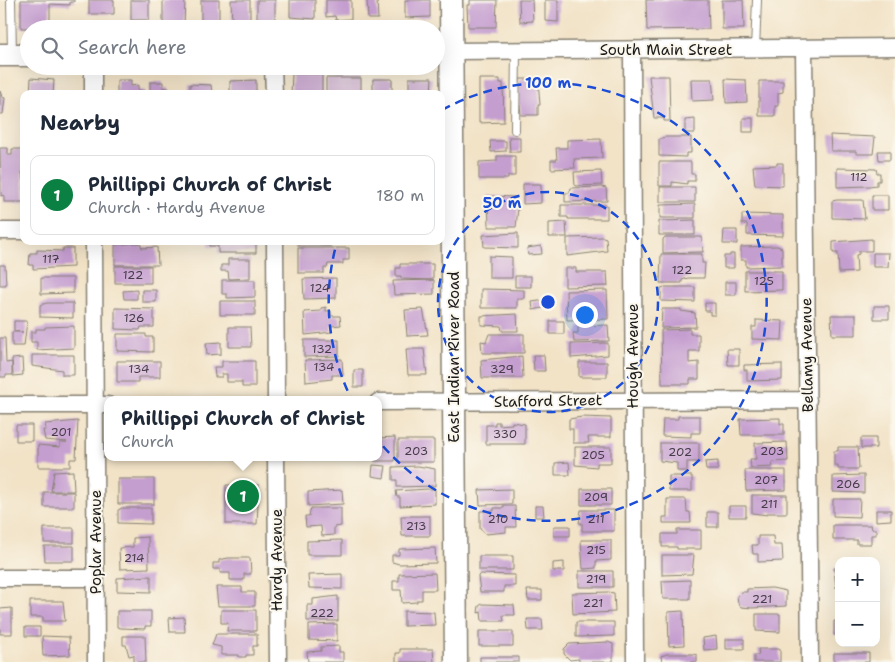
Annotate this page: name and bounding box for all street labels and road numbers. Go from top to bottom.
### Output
street label: South Main Street [600,40,732,60]
street label: East Indian River Road [444,271,464,443]
street label: Bellamy Avenue [796,297,818,413]
street label: Hough Avenue [623,303,643,409]
street label: Stafford Street [494,390,602,412]
street label: Poplar Avenue [86,490,106,594]
street label: Hardy Avenue [267,509,287,611]

